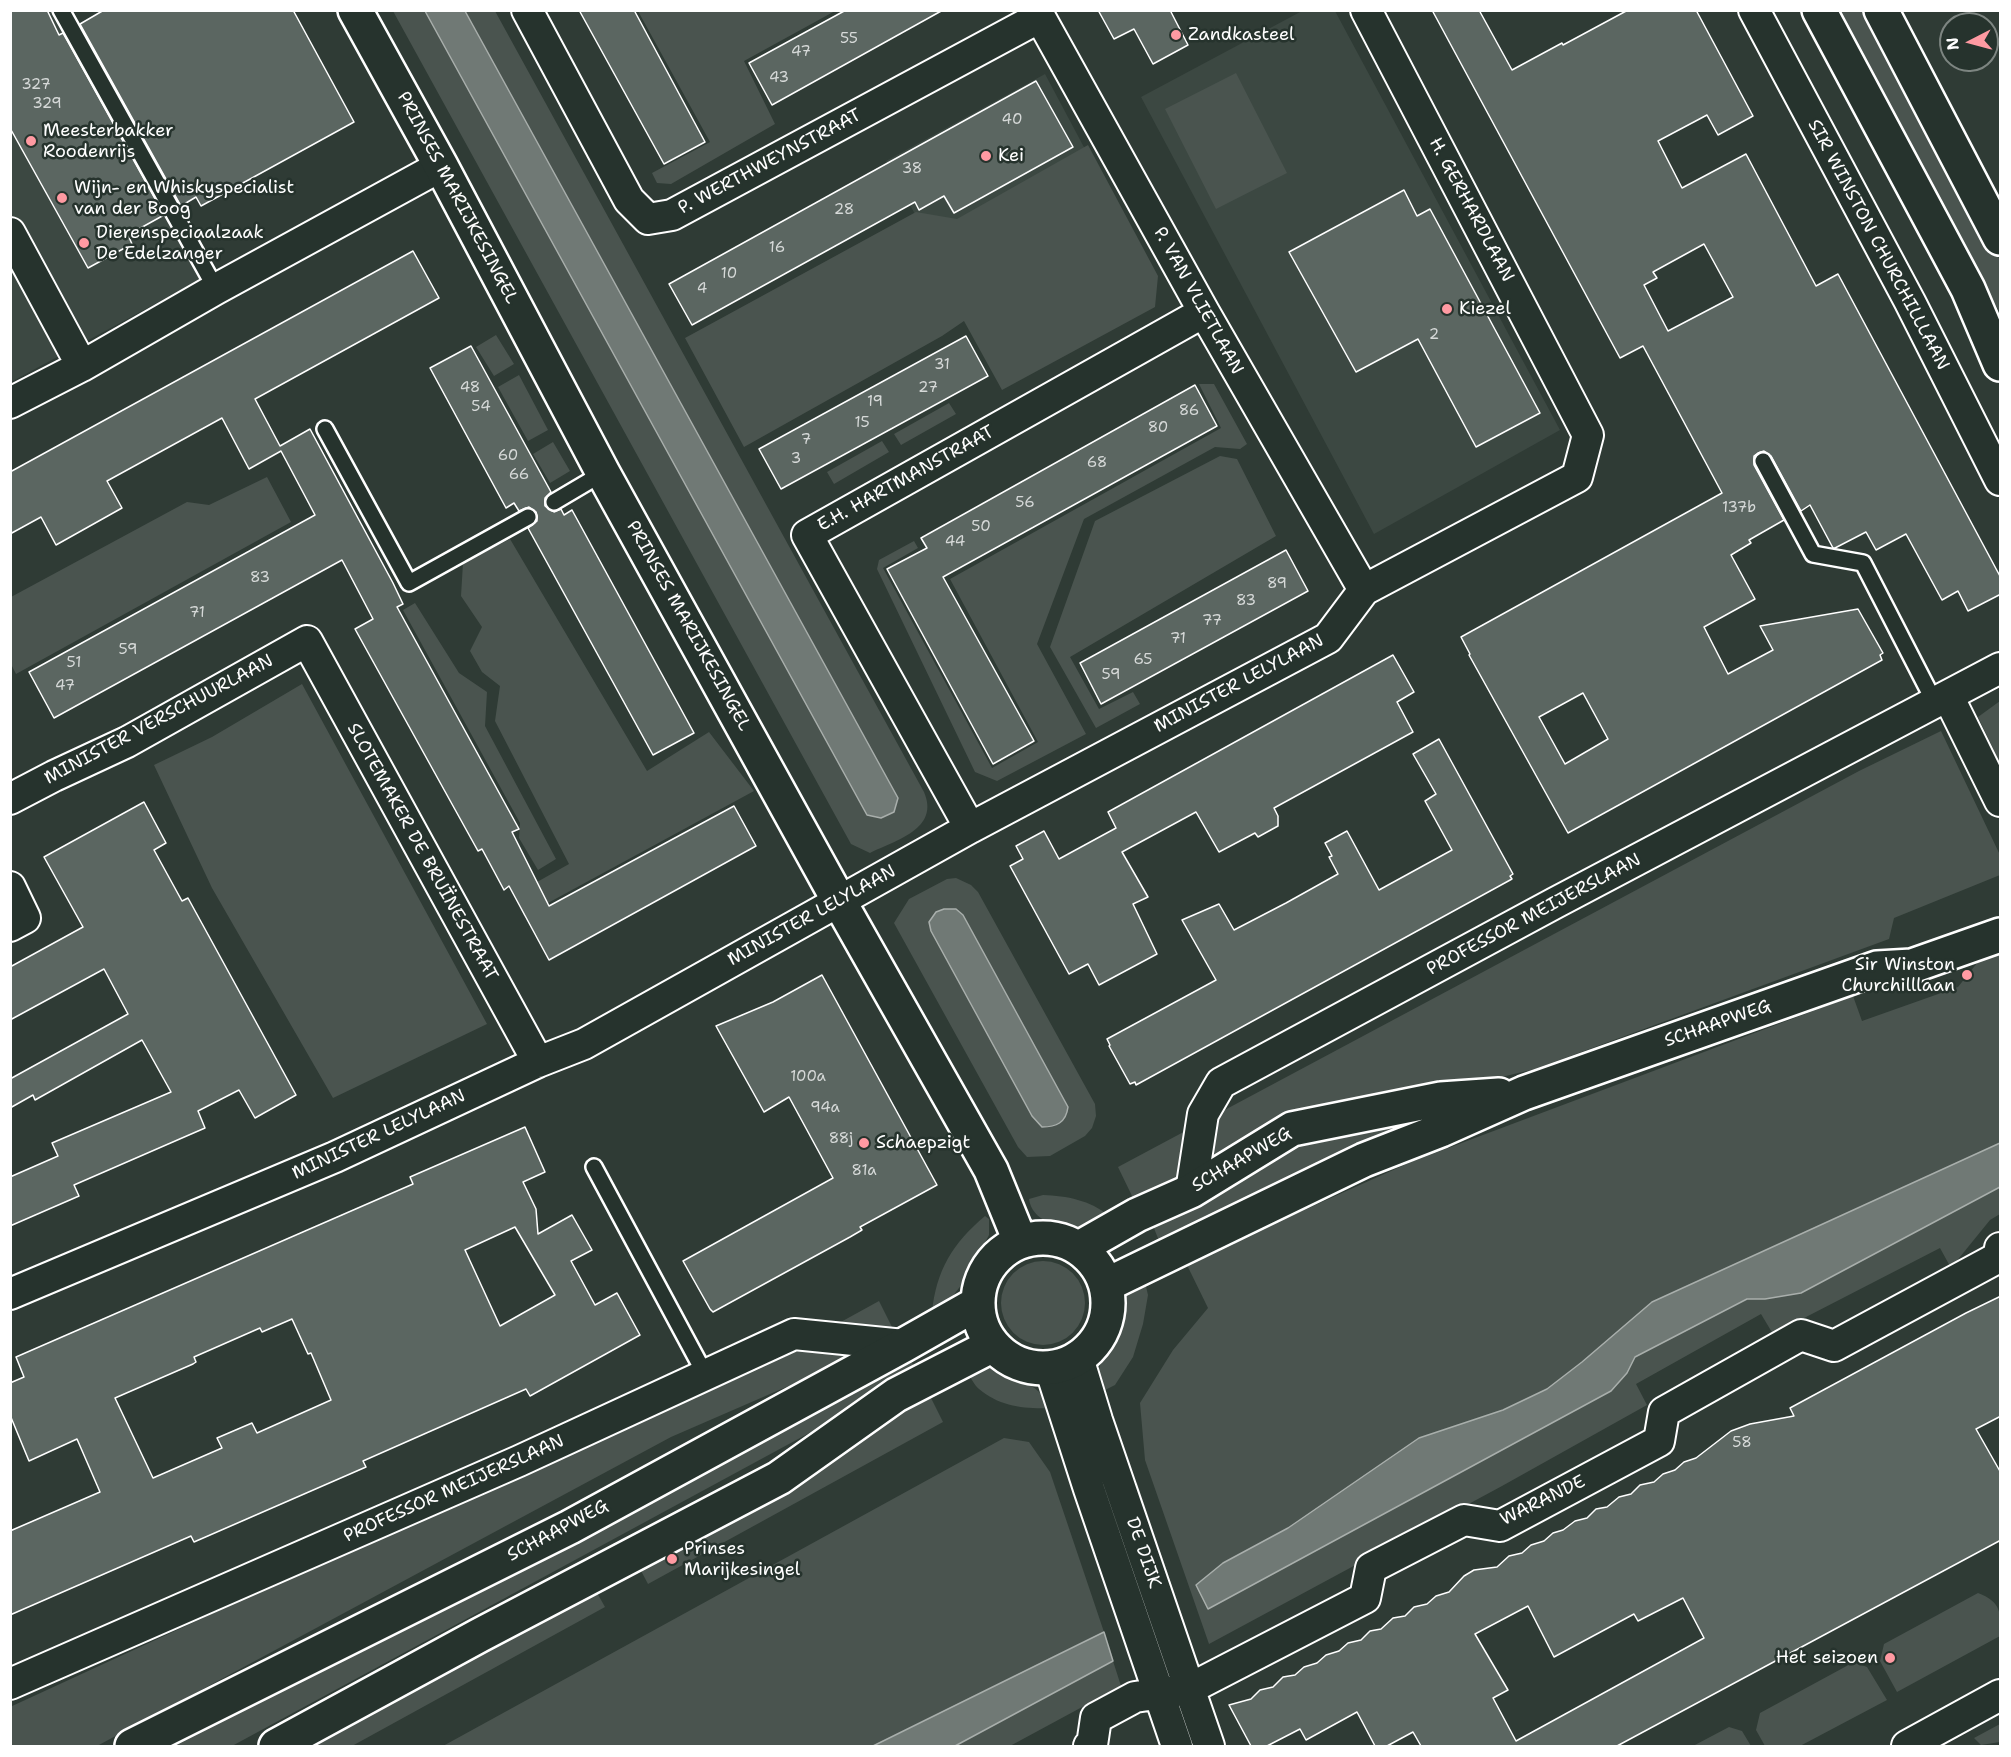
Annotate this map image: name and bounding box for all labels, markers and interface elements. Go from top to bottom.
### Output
north arrow [1939,12,1999,72]
place label: Zandkasteel [1188,24,1294,46]
marker: Zandkasteel [1169,28,1183,42]
house number: 55 [840,30,858,48]
text: N [1941,36,1964,51]
house number: 47 [791,43,811,61]
house number: 43 [769,69,789,87]
house number: 327 [21,76,51,94]
street label: PRINSES MARIJKESINGEL [392,88,522,308]
house number: 329 [32,95,62,113]
street label: P. WERTHWEYNSTRAAT [675,105,865,219]
house number: 40 [1002,111,1022,129]
street label: SIR WINSTON CHURCHILLLAAN [1803,116,1953,374]
place label: Meesterbakker Roodenrijs [43,120,174,162]
marker: Meesterbakker Roodenrijs [24,134,38,148]
street label: H. GERHARDLAAN [1424,134,1518,286]
place label: Kei [998,145,1024,167]
marker: Kei [979,149,993,163]
house number: 38 [902,160,922,178]
place label: Wijn- en Whiskyspecialist van der Boog [74,177,294,219]
marker: Wijn- en Whiskyspecialist van der Boog [55,191,69,205]
house number: 28 [834,201,854,219]
place label: Dierenspeciaalzaak De Edelzanger [96,222,264,264]
street label: P. VAN VLIETLAAN [1148,223,1248,379]
marker: Dierenspeciaalzaak De Edelzanger [77,236,91,250]
house number: 16 [769,239,785,257]
house number: 10 [721,265,737,283]
house number: 4 [697,280,707,298]
place label: Kiezel [1459,298,1511,320]
marker: Kiezel [1440,302,1454,316]
house number: 2 [1429,326,1439,344]
house number: 31 [934,356,950,374]
house number: 48 [460,379,480,397]
house number: 27 [918,379,938,397]
house number: 19 [867,393,883,411]
house number: 54 [471,398,491,416]
house number: 86 [1179,402,1199,420]
house number: 15 [854,414,870,432]
house number: 80 [1148,419,1168,437]
street label: E.H. HARTMANSTRAAT [814,421,998,537]
house number: 7 [801,431,811,449]
house number: 60 [498,447,518,465]
house number: 3 [791,450,801,468]
house number: 68 [1087,454,1107,472]
house number: 66 [509,466,529,484]
house number: 56 [1015,494,1035,512]
house number: 137b [1722,499,1756,517]
street label: PRINSES MARIJKESINGEL [621,517,755,735]
house number: 50 [971,518,991,536]
house number: 44 [945,533,965,551]
house number: 83 [250,569,270,587]
house number: 89 [1267,575,1287,593]
house number: 83 [1236,592,1256,610]
house number: 71 [189,604,205,622]
house number: 77 [1202,612,1222,630]
street label: MINISTER LELYLAAN [1151,630,1327,738]
house number: 71 [1170,630,1186,648]
house number: 59 [119,641,137,659]
street label: MINISTER VERSCHUURLAAN [41,650,277,790]
house number: 65 [1133,651,1153,669]
house number: 51 [67,654,81,672]
house number: 59 [1102,666,1120,684]
house number: 47 [55,677,75,695]
street label: SLOTEMAKER DE BRUÏNESTRAAT [342,719,502,985]
street label: PROFESSOR MEIJERSLAAN [1423,849,1645,981]
street label: MINISTER LELYLAAN [724,861,900,971]
place label: Sir Winston Churchilllaan [1841,954,1955,996]
marker: Sir Winston Churchilllaan [1960,968,1974,982]
street label: SCHAAPWEG [1662,996,1774,1052]
house number: 100a [790,1068,826,1086]
street label: MINISTER LELYLAAN [289,1085,469,1185]
house number: 94a [810,1099,840,1117]
street label: SCHAAPWEG [1188,1123,1296,1197]
house number: 88j [829,1130,853,1148]
place label: Schaepzigt [876,1132,970,1154]
marker: Schaepzigt [857,1136,871,1150]
house number: 81a [852,1162,876,1180]
street label: PROFESSOR MEIJERSLAAN [340,1430,568,1548]
house number: 58 [1732,1434,1752,1452]
street label: WARANDE [1497,1471,1589,1531]
street label: SCHAAPWEG [504,1495,612,1567]
street label: DE DIJK [1121,1515,1165,1591]
place label: Prinses Marijkesingel [684,1538,800,1580]
marker: Prinses Marijkesingel [665,1552,679,1566]
place label: Het seizoen [1776,1647,1878,1669]
marker: Het seizoen [1883,1651,1897,1665]

